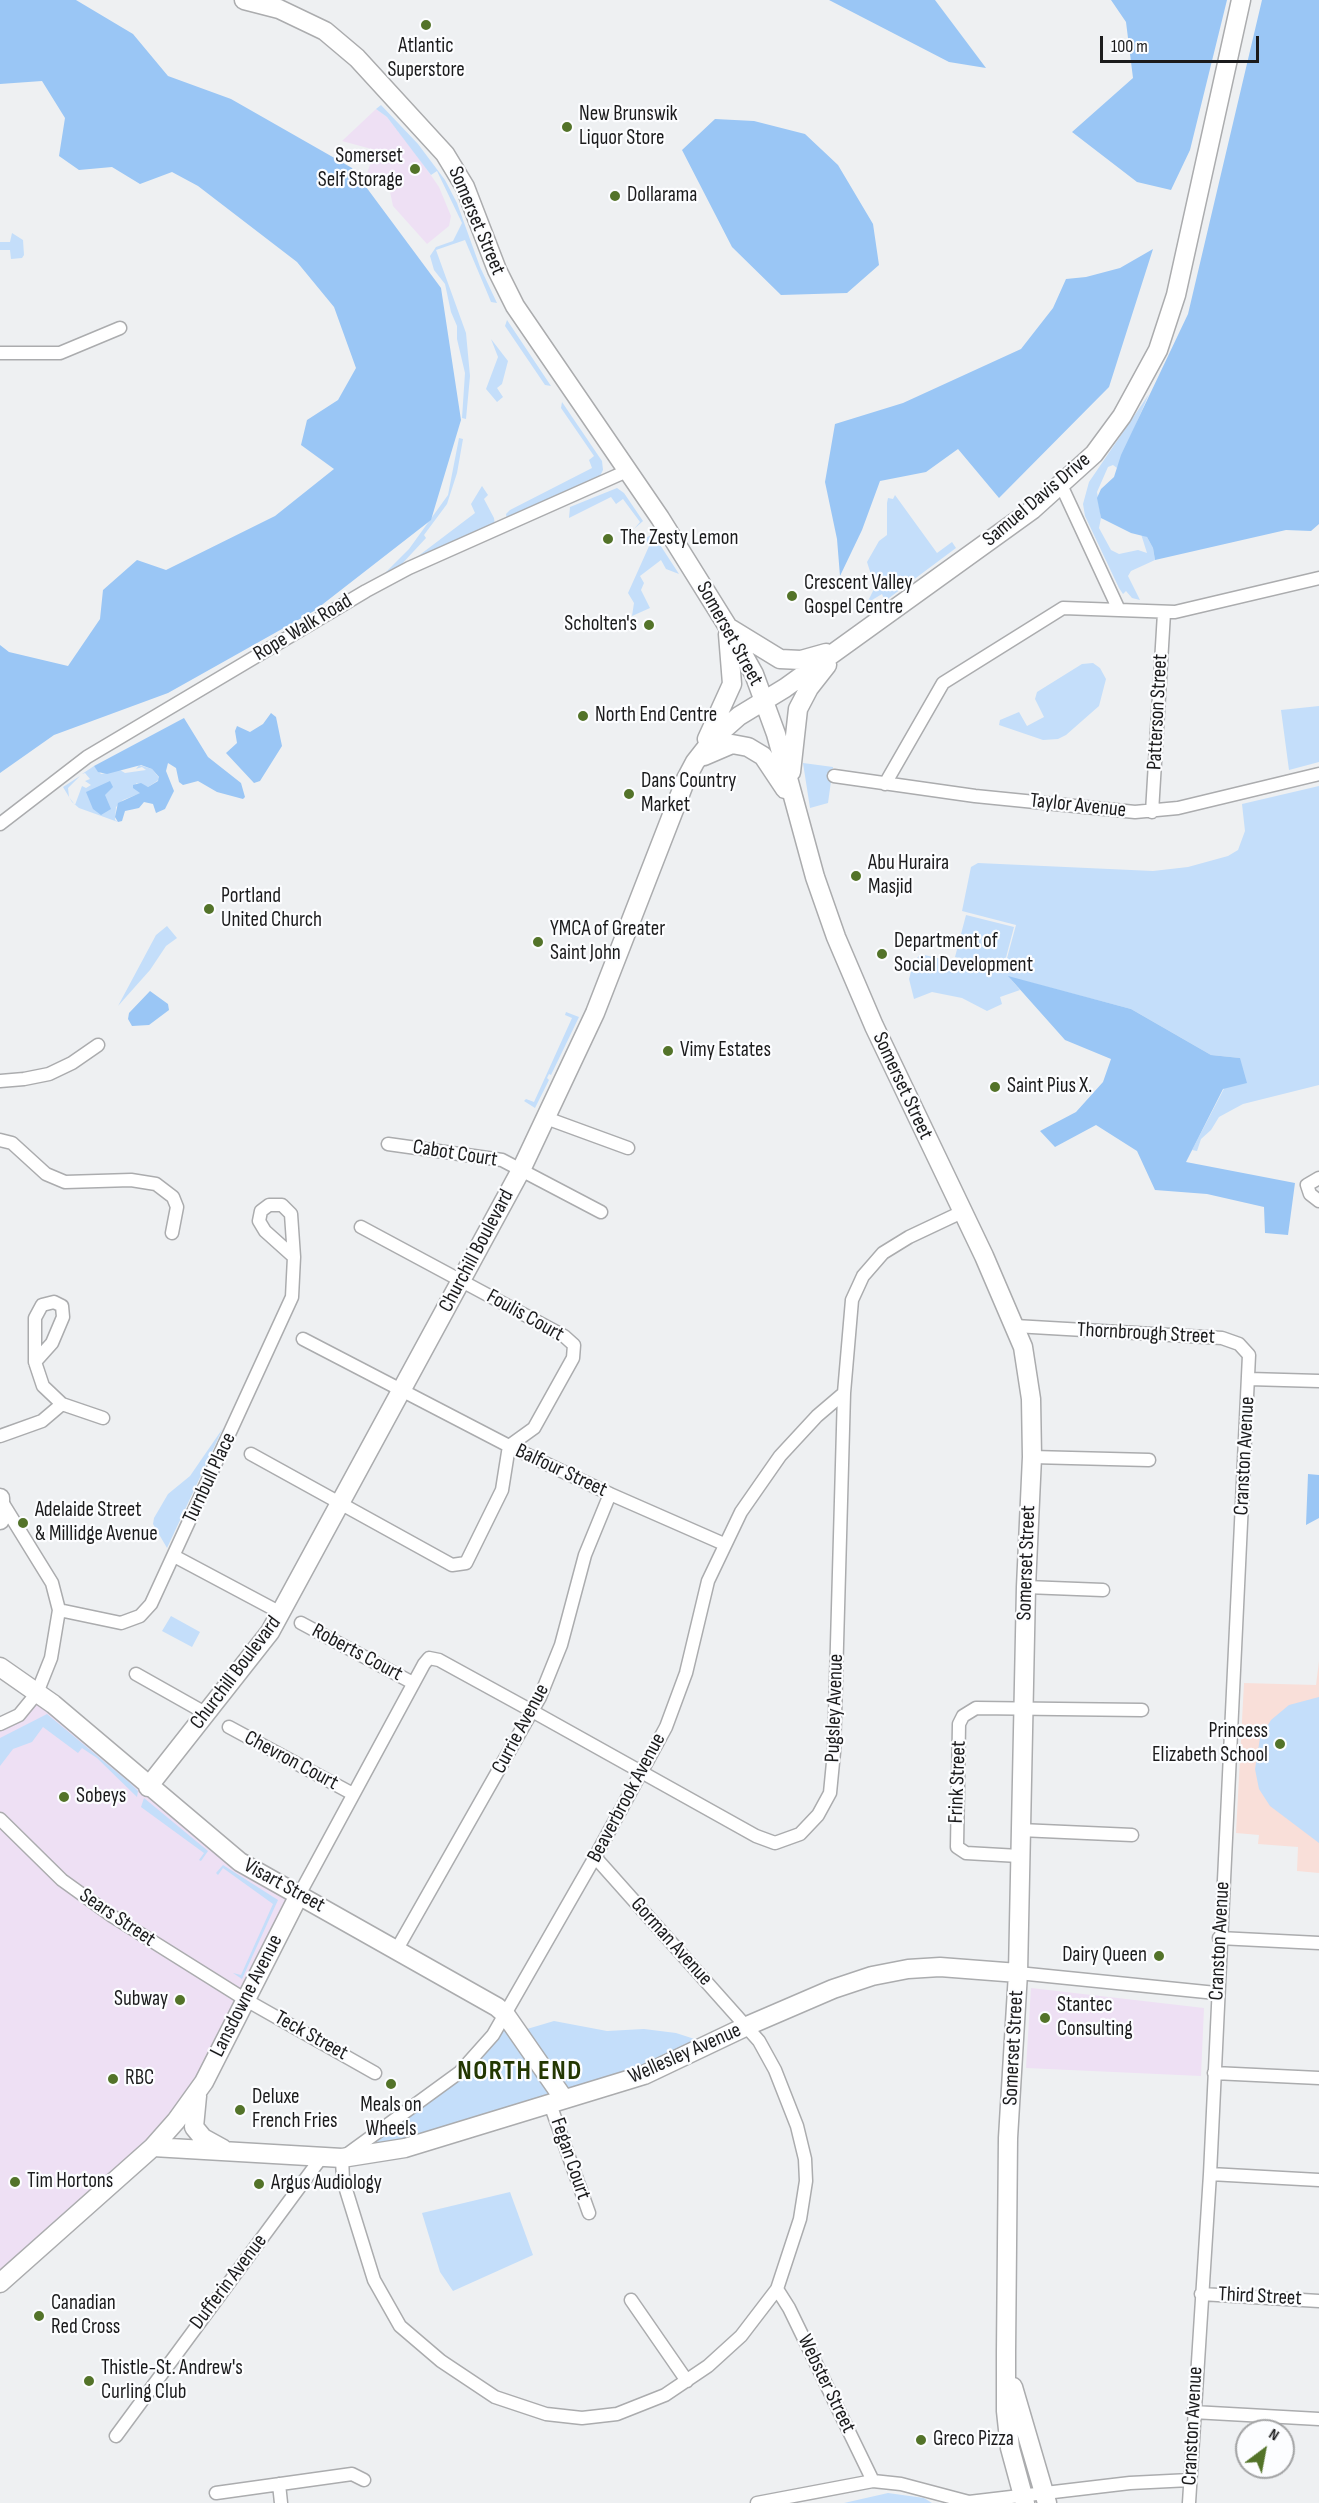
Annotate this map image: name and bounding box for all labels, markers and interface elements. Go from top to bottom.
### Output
marker: Atlantic Superstore [419,18,433,32]
scale bar [1103,24,1262,62]
place label: Atlantic Superstore [387,34,465,84]
text: 100 m [1111,36,1148,57]
place label: New Brunswik Liquor Store [579,102,678,152]
marker: New Brunswik Liquor Store [560,120,574,134]
place label: Somerset Self Storage [318,144,403,194]
marker: Somerset Self Storage [408,162,422,176]
street label: Somerset Street [442,163,510,279]
place label: Dollarama [627,183,697,209]
marker: Dollarama [608,189,622,203]
street label: Samuel Davis Drive [978,448,1096,552]
place label: The Zesty Lemon [620,526,738,552]
marker: The Zesty Lemon [601,532,615,546]
place label: Crescent Valley Gospel Centre [804,571,913,621]
street label: Somerset Street [690,577,768,691]
street label: Rope Walk Road [249,589,357,667]
marker: Crescent Valley Gospel Centre [785,589,799,603]
place label: Scholten's [564,612,637,638]
marker: Scholten's [642,618,656,632]
street label: Patterson Street [1142,653,1174,771]
place label: North End Centre [595,703,717,729]
marker: North End Centre [576,709,590,723]
place label: Dans Country Market [641,769,736,819]
marker: Dans Country Market [622,787,636,801]
street label: Taylor Avenue [1029,788,1127,824]
place label: Abu Huraira Masjid [868,851,949,901]
marker: Abu Huraira Masjid [849,869,863,883]
place label: Portland United Church [221,884,322,934]
marker: Portland United Church [202,902,216,916]
place label: YMCA of Greater Saint John [550,917,665,967]
place label: Department of Social Development [894,929,1033,979]
marker: YMCA of Greater Saint John [531,935,545,949]
marker: Department of Social Development [875,947,889,961]
street label: Somerset Street [866,1028,938,1144]
place label: Vimy Estates [680,1038,771,1064]
marker: Vimy Estates [661,1044,675,1058]
place label: Saint Pius X. [1007,1074,1092,1100]
marker: Saint Pius X. [988,1080,1002,1094]
street label: Cabot Court [411,1135,499,1173]
street label: Churchill Boulevard [434,1185,520,1317]
street label: Foulis Court [482,1285,568,1347]
street label: Thornbrough Street [1076,1318,1216,1350]
street label: Cranston Avenue [1229,1396,1261,1516]
street label: Turnbull Place [178,1429,242,1527]
street label: Balfour Street [511,1439,611,1503]
place label: Adelaide Street & Millidge Avenue [35,1498,158,1548]
street label: Somerset Street [1012,1505,1042,1621]
marker: Adelaide Street & Millidge Avenue [16,1516,30,1530]
street label: Churchill Boulevard [185,1611,287,1735]
street label: Roberts Court [307,1619,407,1687]
street label: Pugsley Avenue [821,1653,849,1763]
street label: Currie Avenue [487,1680,555,1778]
place label: Princess Elizabeth School [1152,1719,1268,1769]
street label: Chevron Court [240,1726,342,1796]
street label: Beaverbrook Avenue [582,1729,672,1867]
marker: Princess Elizabeth School [1273,1737,1287,1751]
street label: Frink Street [944,1740,972,1824]
place label: Sobeys [76,1784,126,1810]
marker: Sobeys [57,1790,71,1804]
street label: Visart Street [239,1853,329,1919]
street label: Cranston Avenue [1204,1881,1236,2001]
street label: Sears Street [74,1883,160,1953]
street label: Gorman Avenue [625,1893,717,1991]
street label: Lansdowne Avenue [205,1931,289,2061]
place label: Dairy Queen [1062,1943,1147,1969]
marker: Dairy Queen [1152,1949,1166,1963]
place label: Subway [114,1987,168,2013]
street label: Somerset Street [998,1990,1030,2106]
marker: Subway [173,1993,187,2007]
place label: Stantec Consulting [1057,1993,1133,2043]
street label: Teck Street [270,2006,352,2066]
marker: Stantec Consulting [1038,2011,1052,2025]
street label: Wellesley Avenue [625,2018,745,2090]
district label: NORTH END [457,2056,583,2088]
place label: RBC [125,2066,154,2092]
marker: RBC [106,2072,120,2086]
marker: Meals on Wheels [384,2077,398,2091]
place label: Deluxe French Fries [252,2085,338,2135]
place label: Meals on Wheels [360,2093,422,2143]
marker: Deluxe French Fries [233,2103,247,2117]
street label: Fegan Court [544,2115,596,2203]
place label: Tim Hortons [27,2169,113,2195]
place label: Argus Audiology [271,2171,382,2197]
marker: Tim Hortons [8,2175,22,2189]
marker: Argus Audiology [252,2177,266,2191]
street label: Dufferin Avenue [185,2229,273,2335]
street label: Third Street [1218,2282,1302,2312]
place label: Canadian Red Cross [51,2291,120,2341]
marker: Canadian Red Cross [32,2309,46,2323]
street label: Webster Street [791,2331,861,2437]
place label: Thistle-St. Andrew's Curling Club [101,2356,243,2406]
street label: Cranston Avenue [1177,2366,1209,2486]
marker: Thistle-St. Andrew's Curling Club [82,2374,96,2388]
north arrow [1235,2419,1295,2479]
text: N [1265,2425,1282,2445]
place label: Greco Pizza [933,2427,1014,2453]
marker: Greco Pizza [914,2433,928,2447]

